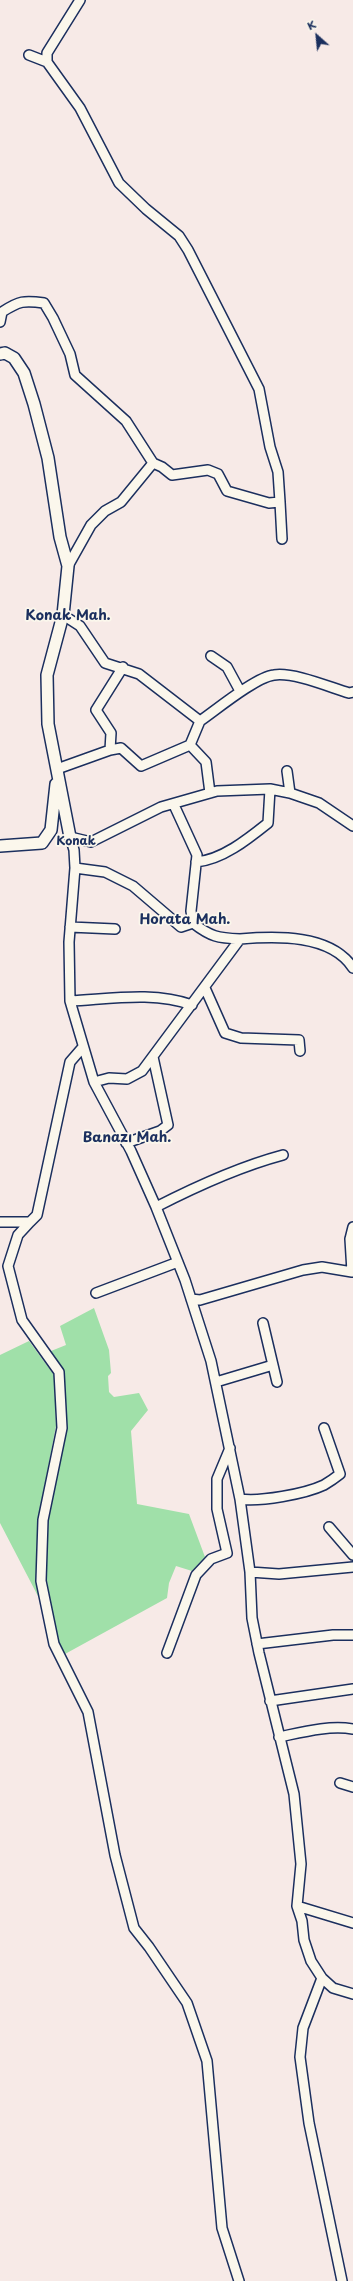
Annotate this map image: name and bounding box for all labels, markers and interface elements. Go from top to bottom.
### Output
text: K [304,15,319,34]
north arrow [297,16,337,56]
district label: Konak Mah. [25,608,111,624]
district label: Konak [56,835,96,849]
district label: Horata Mah. [140,912,230,928]
district label: Banazı Mah. [83,1130,171,1146]

